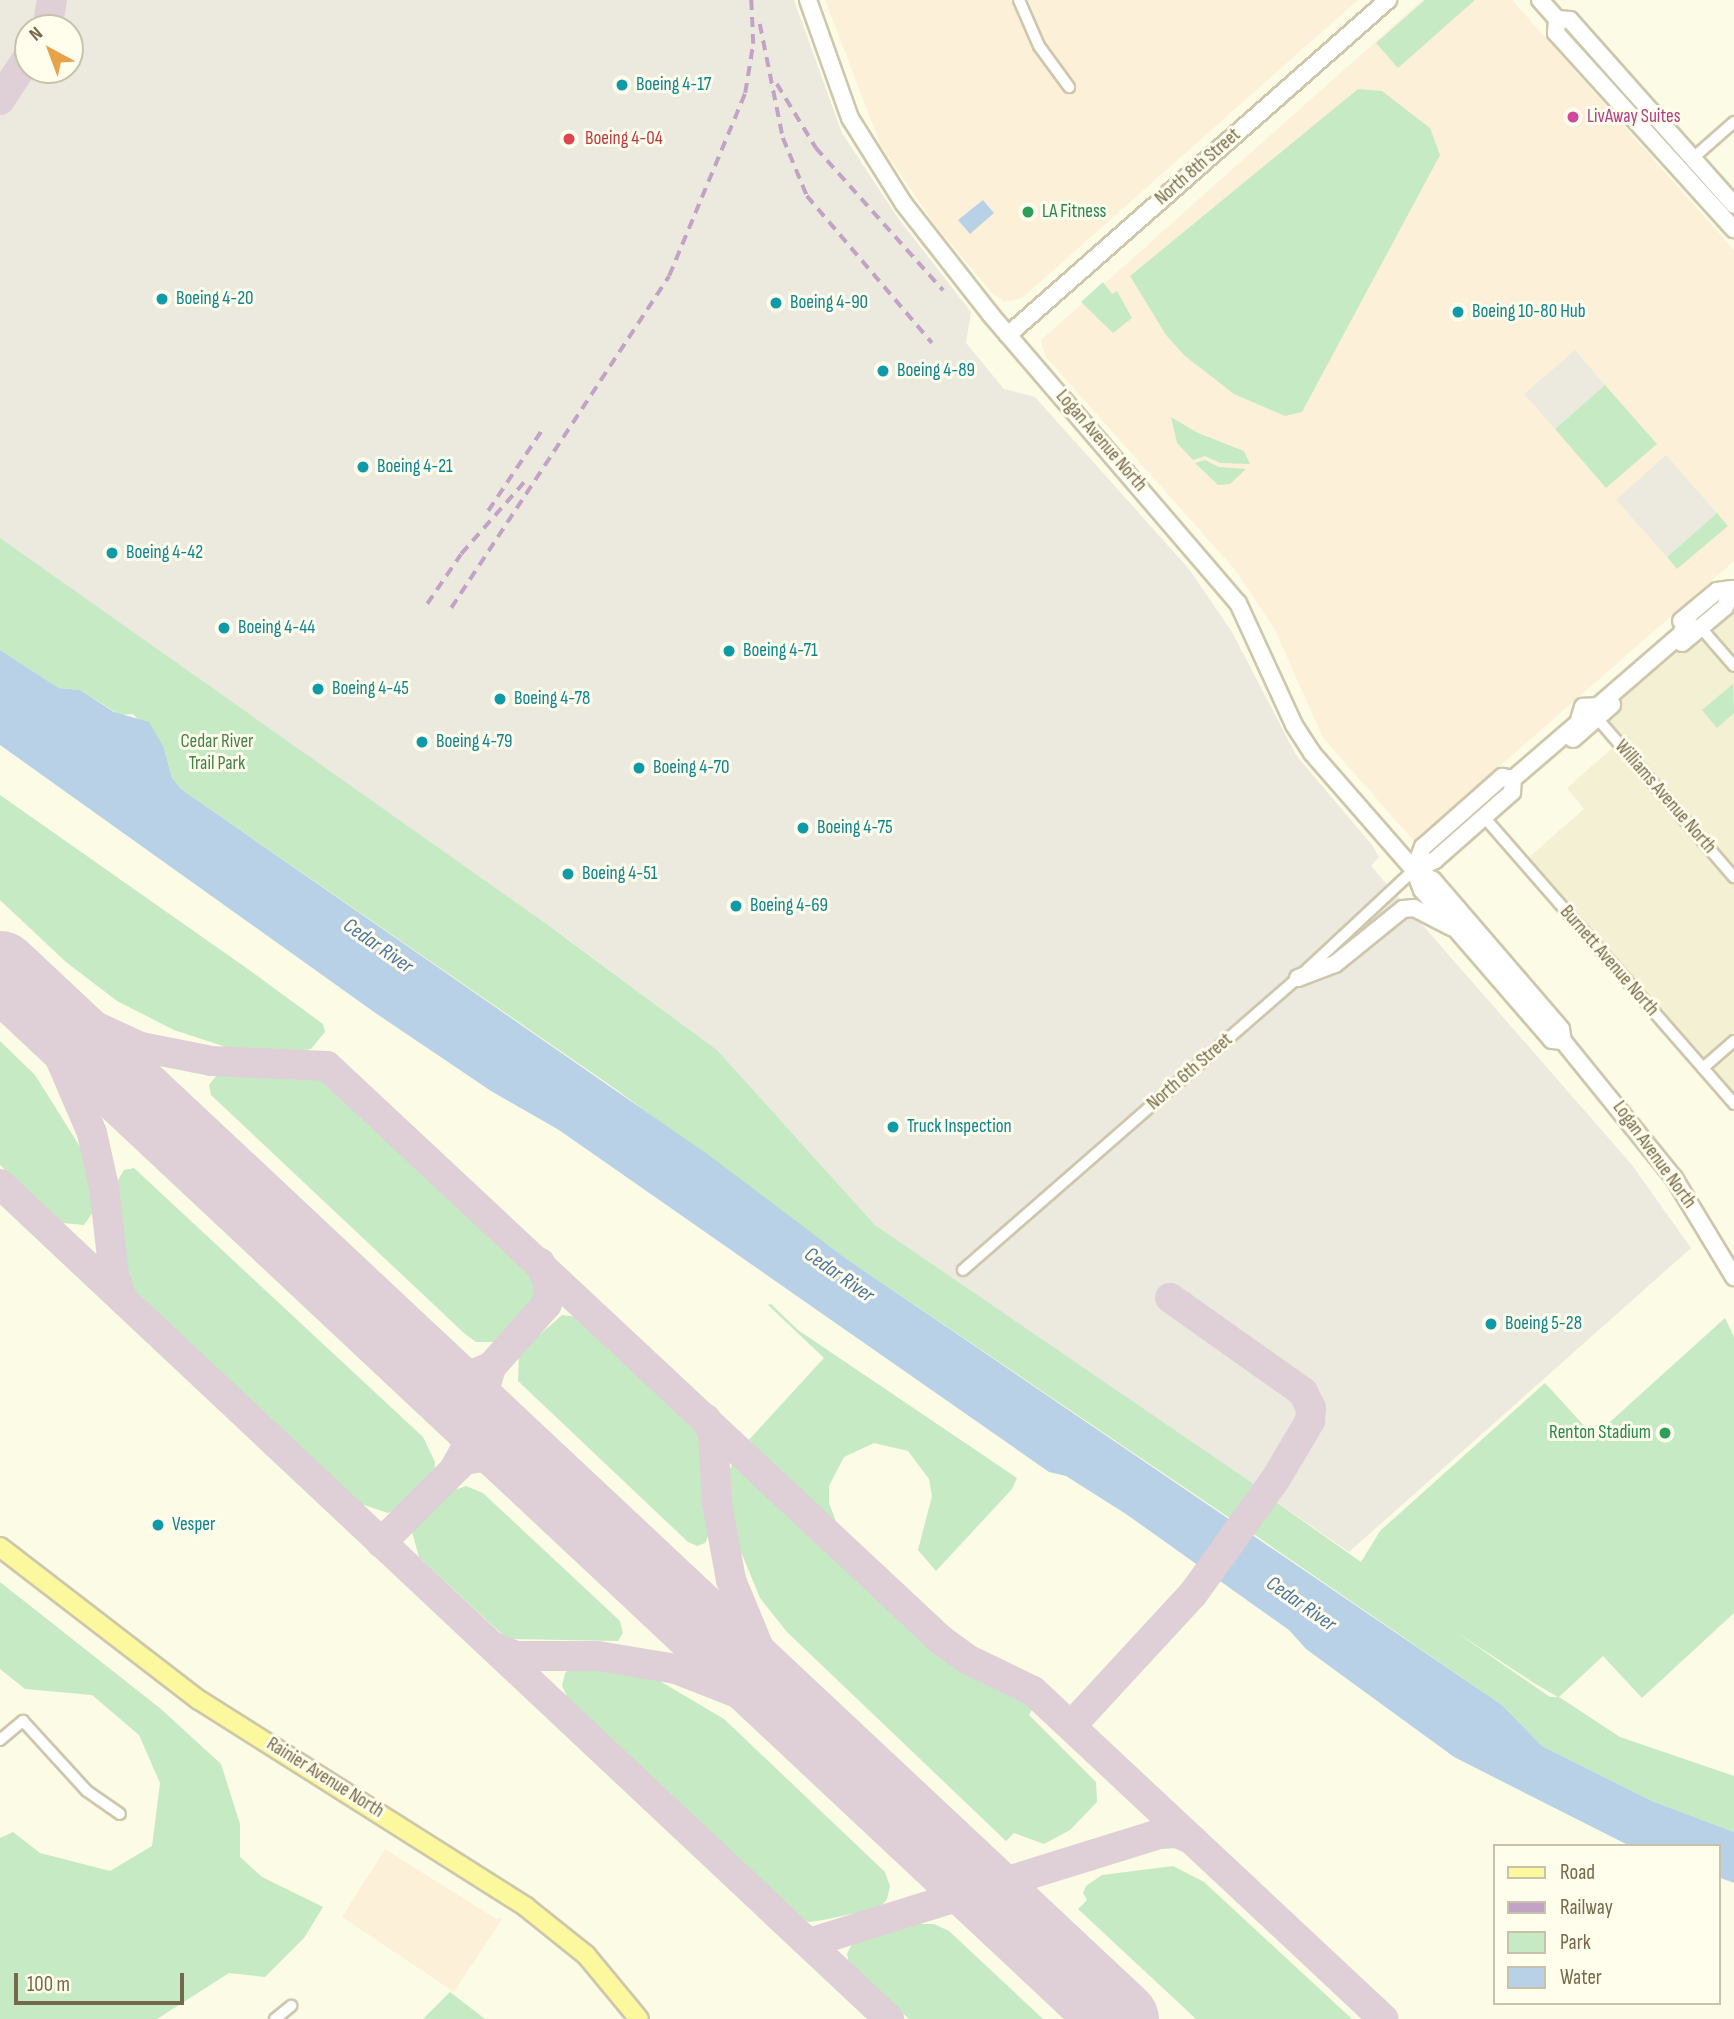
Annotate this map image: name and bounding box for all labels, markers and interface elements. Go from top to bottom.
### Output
north arrow [14,14,84,84]
text: N [25,22,48,46]
place label: Boeing 4-17 [636,74,711,96]
marker: Boeing 4-17 [614,77,630,93]
place label: LivAway Suites [1587,106,1680,128]
marker: LivAway Suites [1565,109,1581,125]
street label: North 8th Street [1151,124,1245,210]
place label: Boeing 4-04 [585,128,663,150]
marker: Boeing 4-04 [559,129,579,149]
place label: LA Fitness [1042,201,1106,223]
marker: LA Fitness [1020,204,1036,220]
place label: Boeing 4-20 [176,288,253,310]
marker: Boeing 4-20 [154,291,170,307]
place label: Boeing 4-90 [790,292,868,314]
marker: Boeing 4-90 [768,295,784,311]
place label: Boeing 10-80 Hub [1472,301,1586,323]
marker: Boeing 10-80 Hub [1450,304,1466,320]
place label: Boeing 4-89 [897,360,975,382]
marker: Boeing 4-89 [875,363,891,379]
street label: Logan Avenue North [1051,386,1151,496]
place label: Boeing 4-21 [377,456,453,478]
marker: Boeing 4-21 [355,459,371,475]
place label: Boeing 4-42 [126,542,203,564]
marker: Boeing 4-42 [104,545,120,561]
place label: Boeing 4-44 [238,617,315,639]
marker: Boeing 4-44 [216,620,232,636]
place label: Boeing 4-71 [743,640,818,662]
marker: Boeing 4-71 [721,643,737,659]
place label: Boeing 4-45 [332,678,409,700]
marker: Boeing 4-45 [310,681,326,697]
place label: Boeing 4-78 [514,688,590,710]
marker: Boeing 4-78 [492,691,508,707]
park label: Cedar River Trail Park [181,731,253,775]
place label: Boeing 4-79 [436,731,512,753]
marker: Boeing 4-79 [414,734,430,750]
street label: Williams Avenue North [1610,736,1720,858]
place label: Boeing 4-70 [653,757,729,779]
marker: Boeing 4-70 [631,760,647,776]
place label: Boeing 4-75 [817,817,893,839]
marker: Boeing 4-75 [795,820,811,836]
place label: Boeing 4-51 [582,863,657,885]
marker: Boeing 4-51 [560,866,576,882]
place label: Boeing 4-69 [750,895,828,917]
marker: Boeing 4-69 [728,898,744,914]
street label: Burnett Avenue North [1555,901,1663,1021]
water label: Cedar River [338,913,418,979]
street label: North 6th Street [1143,1029,1237,1115]
street label: Logan Avenue North [1607,1097,1701,1213]
place label: Truck Inspection [907,1116,1012,1138]
marker: Truck Inspection [885,1119,901,1135]
water label: Cedar River [799,1242,879,1308]
place label: Boeing 5-28 [1505,1313,1582,1335]
marker: Boeing 5-28 [1483,1316,1499,1332]
place label: Renton Stadium [1549,1422,1651,1444]
marker: Renton Stadium [1657,1425,1673,1441]
place label: Vesper [172,1514,215,1536]
marker: Vesper [150,1517,166,1533]
water label: Cedar River [1261,1571,1341,1637]
street label: Rainier Avenue North [262,1733,388,1823]
legend [1492,1844,1720,2005]
text: Road [1560,1860,1595,1885]
text: Railway [1560,1895,1613,1920]
text: Park [1560,1930,1591,1955]
scale bar [18,1960,187,2004]
text: Water [1560,1965,1602,1990]
text: 100 m [27,1972,70,1997]

